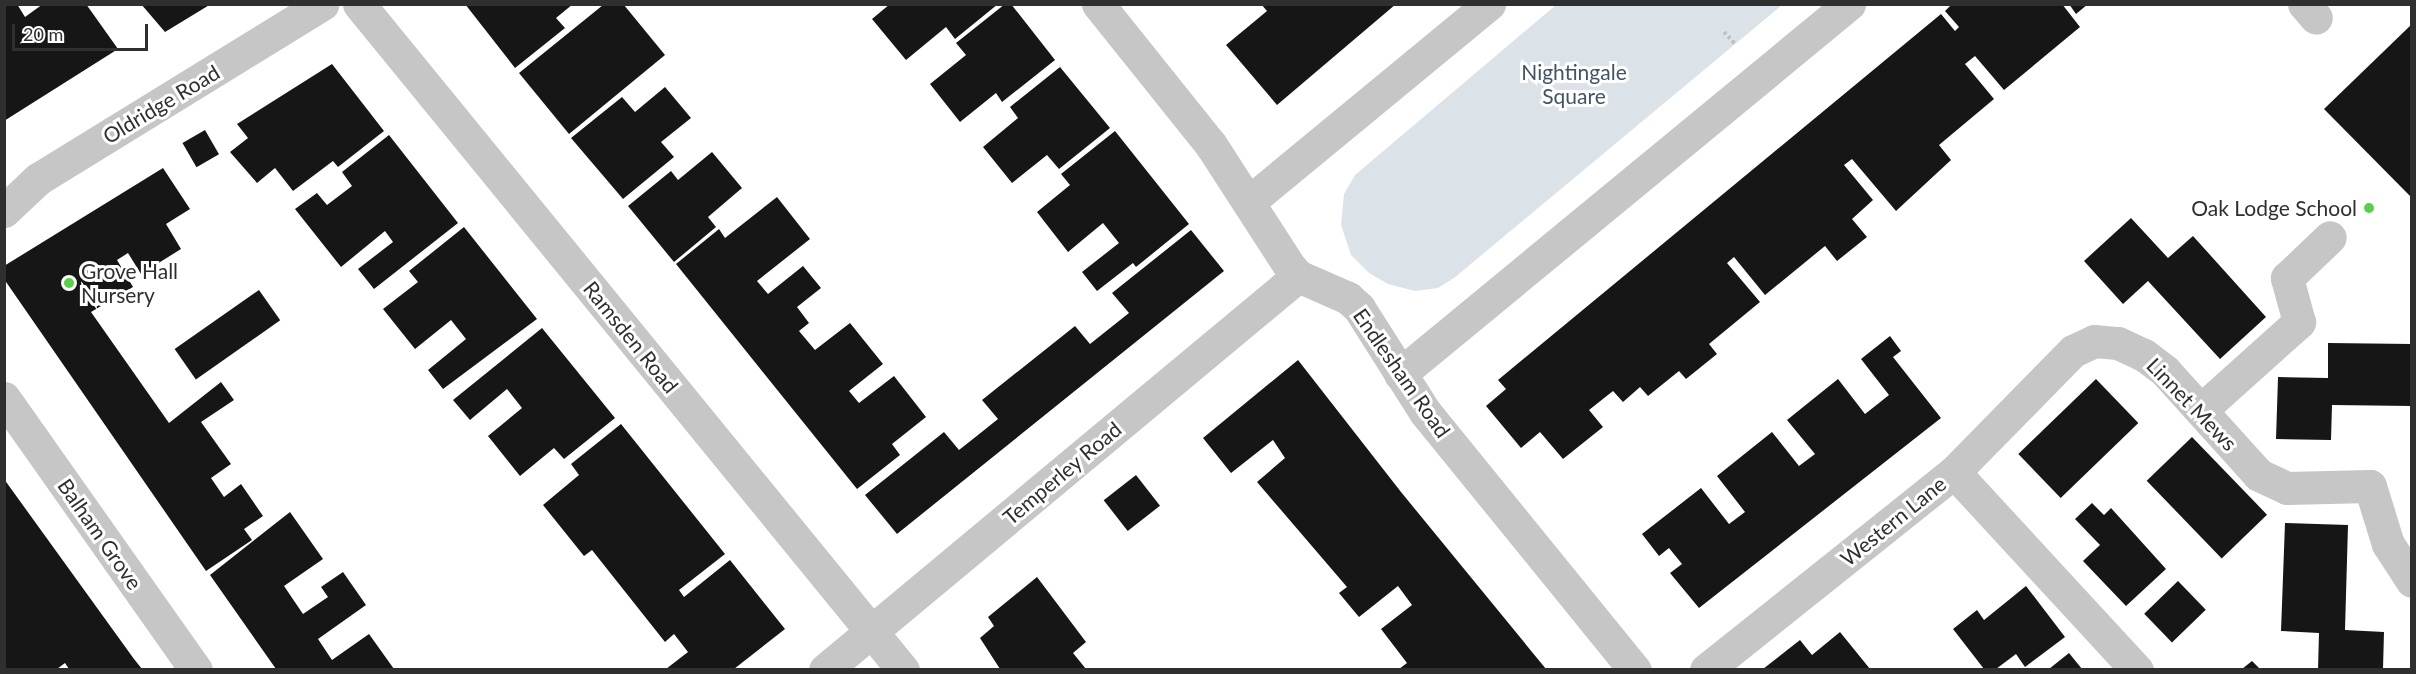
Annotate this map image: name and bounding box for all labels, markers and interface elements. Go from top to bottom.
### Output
scale bar [15,12,152,50]
text: 20 m [23,23,63,45]
street label: Oldridge Road [98,59,224,149]
park label: Nightingale Square [1521,59,1627,109]
place label: Oak Lodge School [2191,195,2357,221]
marker: Oak Lodge School [2362,201,2376,215]
place label: Grove Hall Nursery [81,258,178,308]
marker: Grove Hall Nursery [62,276,76,290]
street label: Ramsden Road [578,276,684,398]
street label: Endlesham Road [1348,304,1456,442]
street label: Linnet Mews [2142,353,2242,455]
street label: Temperley Road [998,416,1126,530]
street label: Western Lane [1835,471,1951,571]
street label: Balham Grove [53,474,147,594]

